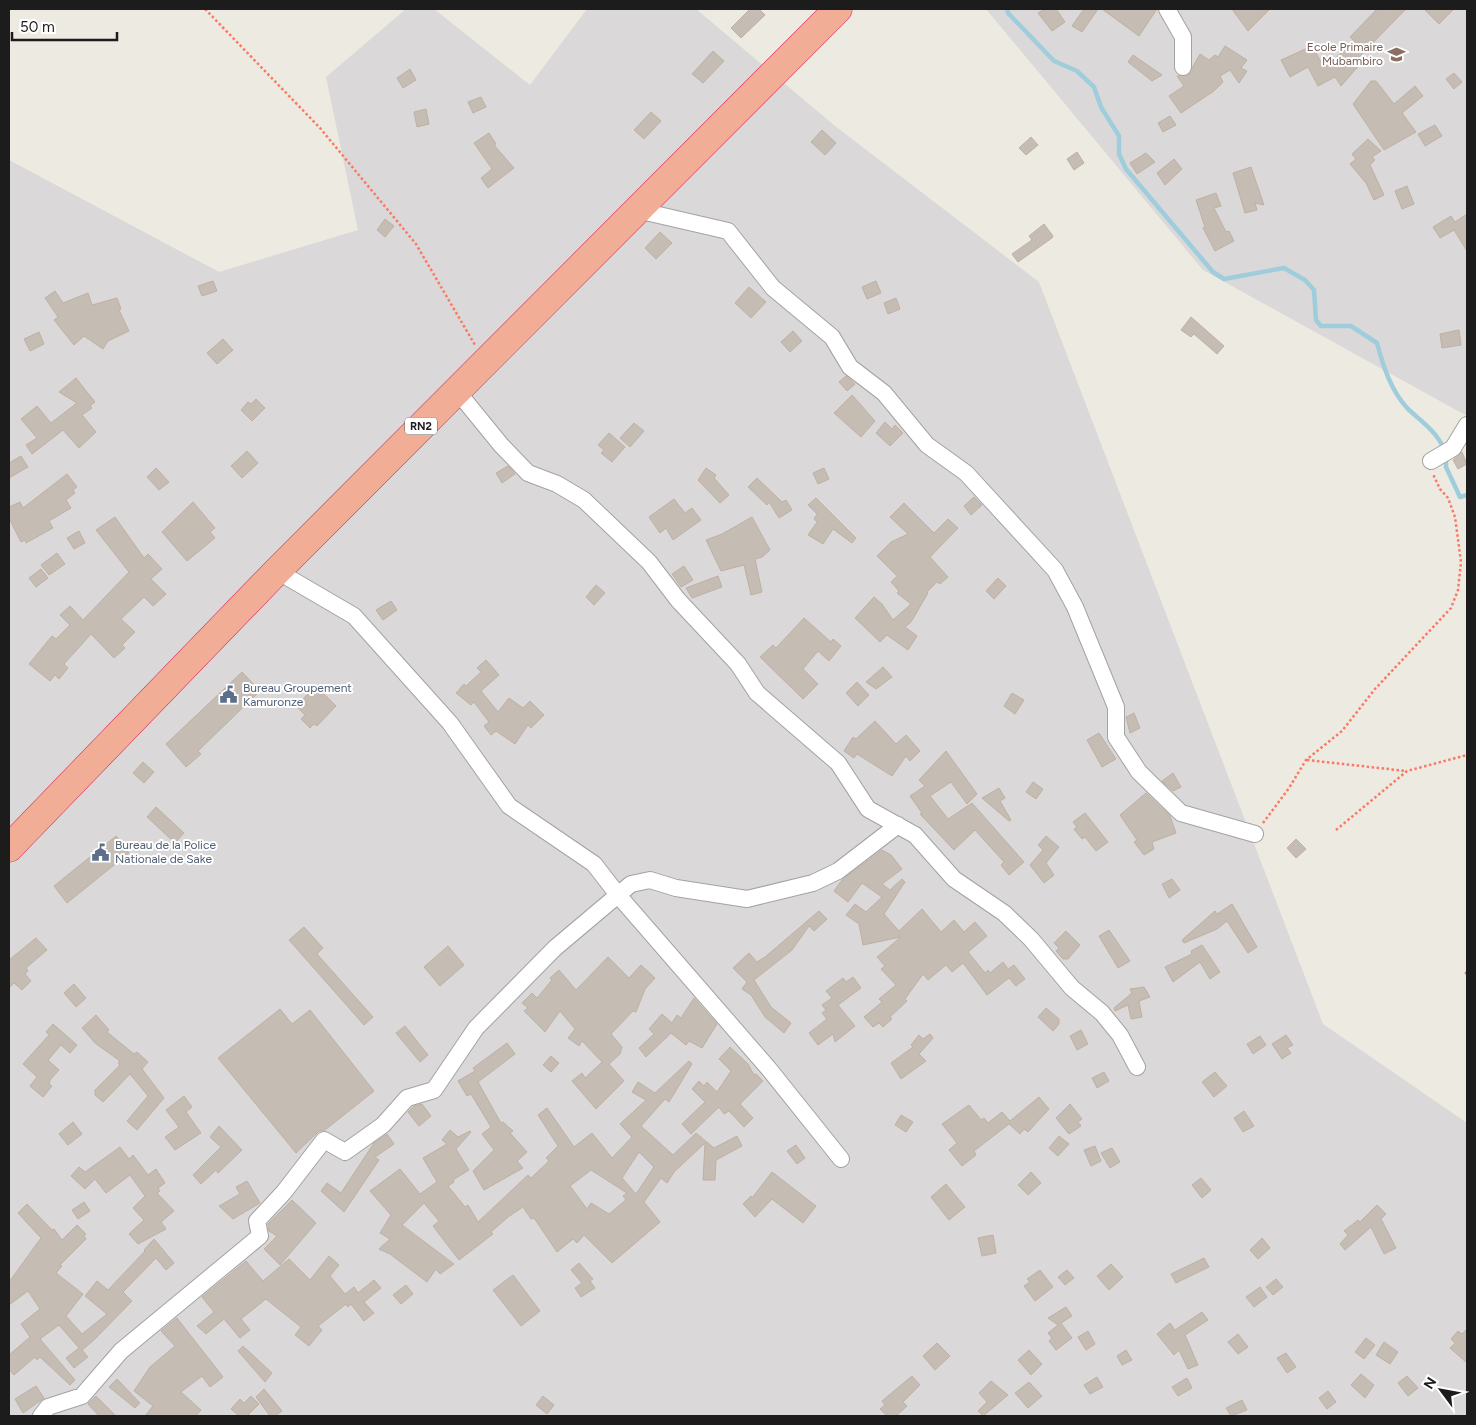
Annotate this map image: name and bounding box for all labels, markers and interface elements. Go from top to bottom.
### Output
scale bar [12,10,118,42]
text: 50 m [20,18,55,36]
place label: Ecole Primaire Mubambiro [1307,40,1383,68]
school or university icon: Ecole Primaire Mubambiro [1387,44,1407,64]
road number: RN2 [405,418,437,434]
place label: Bureau Groupement Kamuronze [243,681,352,709]
public building icon: Bureau Groupement Kamuronze [219,685,239,705]
place label: Bureau de la Police Nationale de Sake [115,838,216,866]
public building icon: Bureau de la Police Nationale de Sake [91,842,111,862]
north arrow [1416,1365,1466,1415]
text: N [1420,1374,1440,1392]

